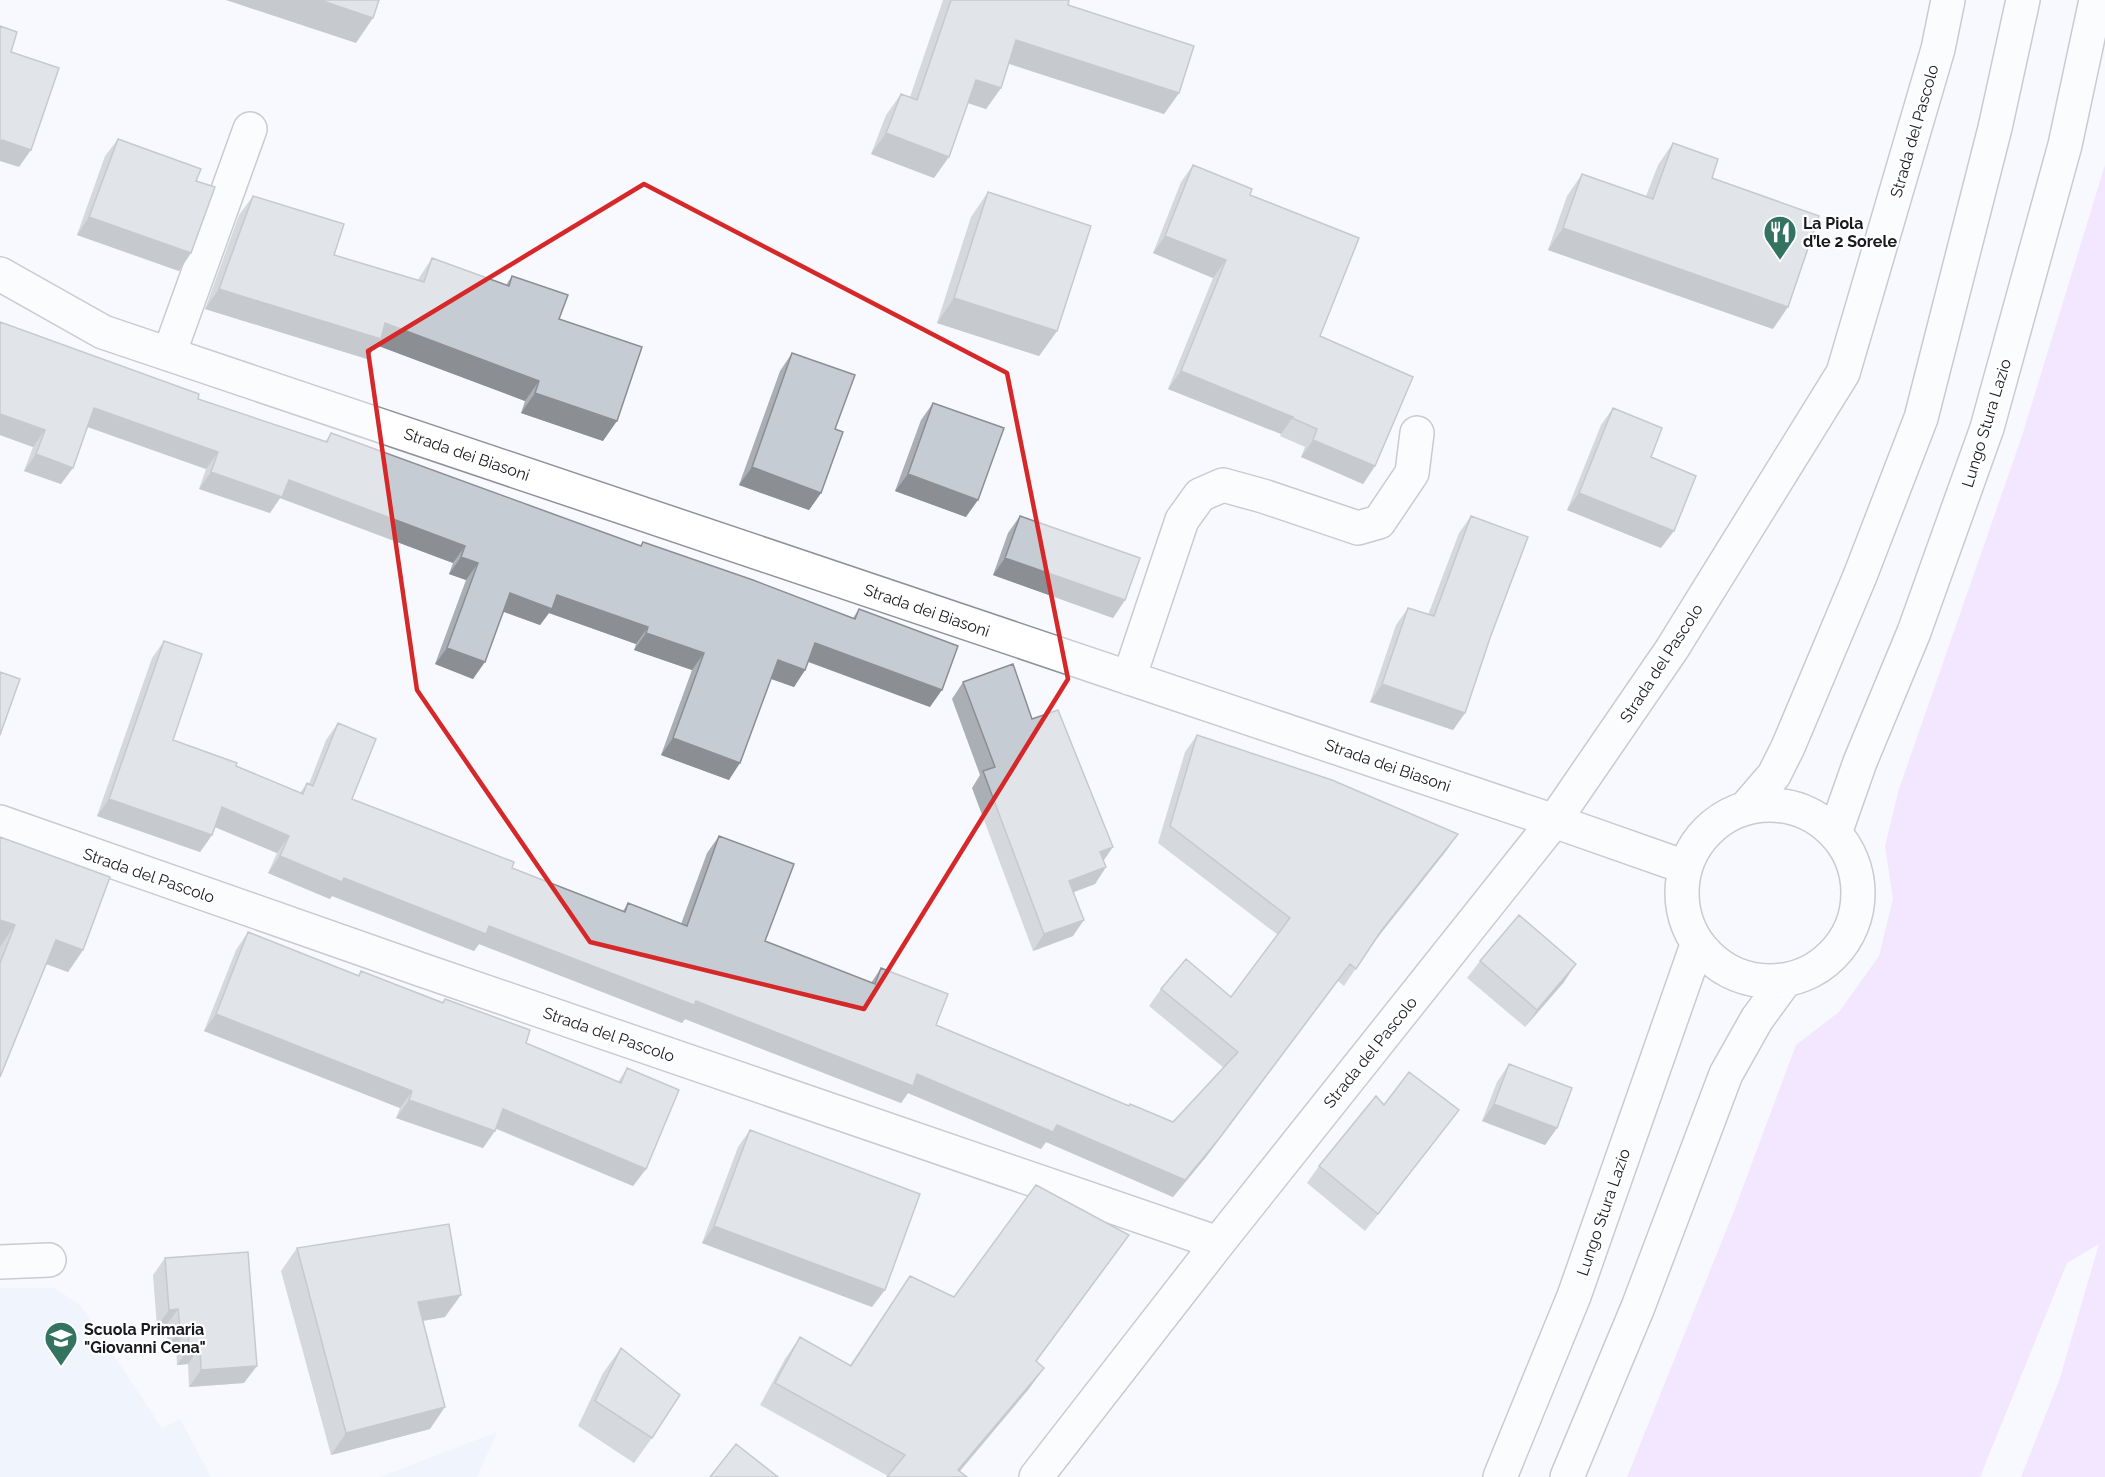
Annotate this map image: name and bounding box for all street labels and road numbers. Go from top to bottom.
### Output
street label: Strada del Pascolo [1886,62,1943,200]
street label: Lungo Stura Lazio [1958,357,2015,490]
street label: Strada dei Biasoni [401,424,532,485]
street label: Strada dei Biasoni [861,580,992,641]
street label: Strada del Pascolo [1616,600,1707,726]
street label: Strada dei Biasoni [1322,735,1453,796]
street label: Strada del Pascolo [81,844,217,907]
street label: Strada del Pascolo [1320,993,1421,1112]
street label: Strada del Pascolo [541,1003,677,1066]
street label: Lungo Stura Lazio [1573,1146,1634,1278]

